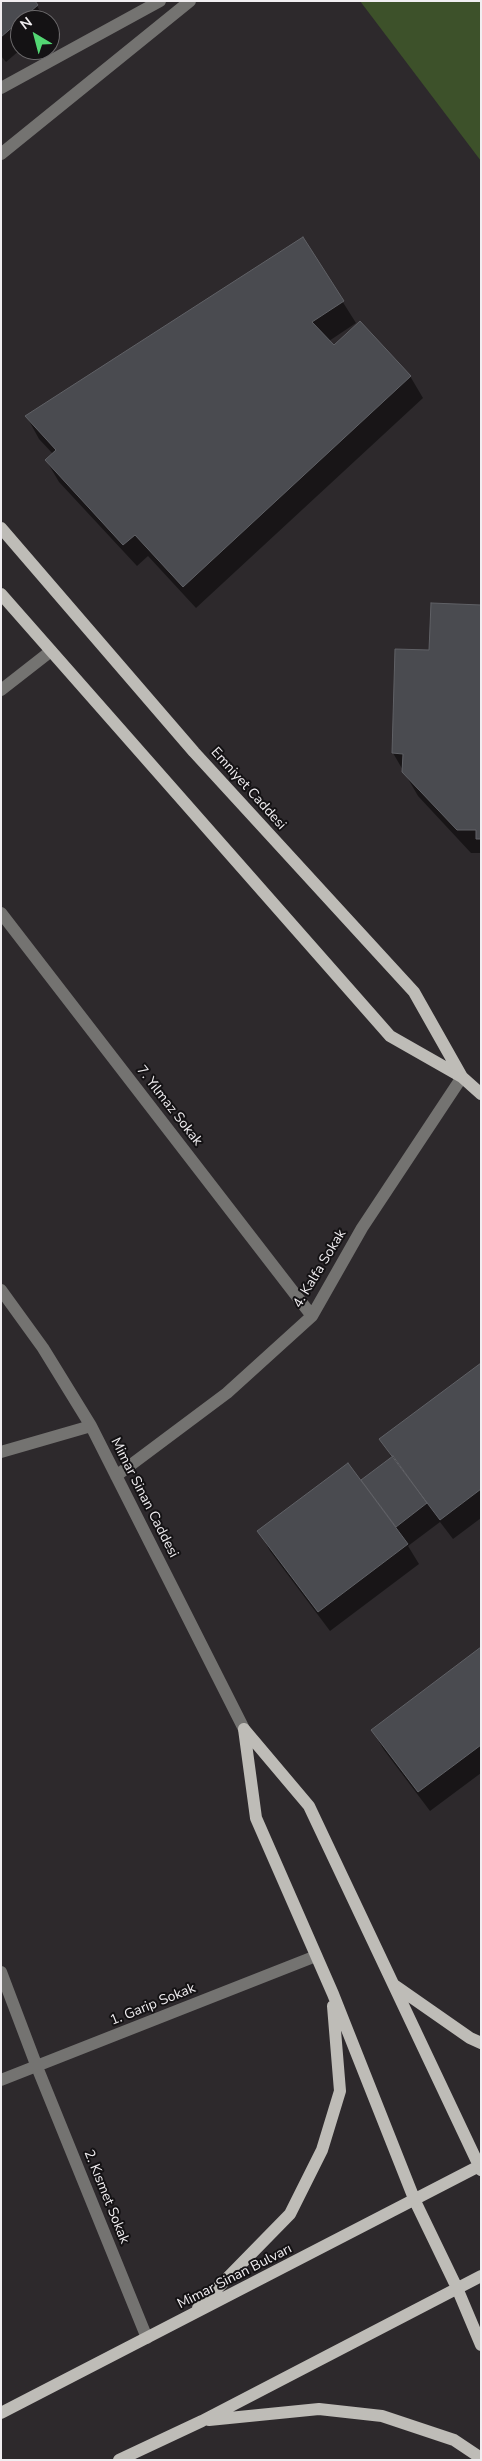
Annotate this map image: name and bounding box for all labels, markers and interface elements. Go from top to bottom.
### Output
north arrow [10,10,60,60]
text: N [16,13,36,34]
street label: Emniyet Caddesi [207,744,289,834]
street label: 7. Yılmaz Sokak [132,1063,206,1149]
street label: 4. Kalfa Sokak [290,1227,350,1311]
street label: Mimar Sinan Caddesi [106,1435,182,1561]
street label: 1. Garip Sokak [108,1980,198,2030]
street label: 2. Kısmet Sokak [80,2148,132,2246]
street label: Mimar Sinan Bulvarı [175,2241,295,2313]

